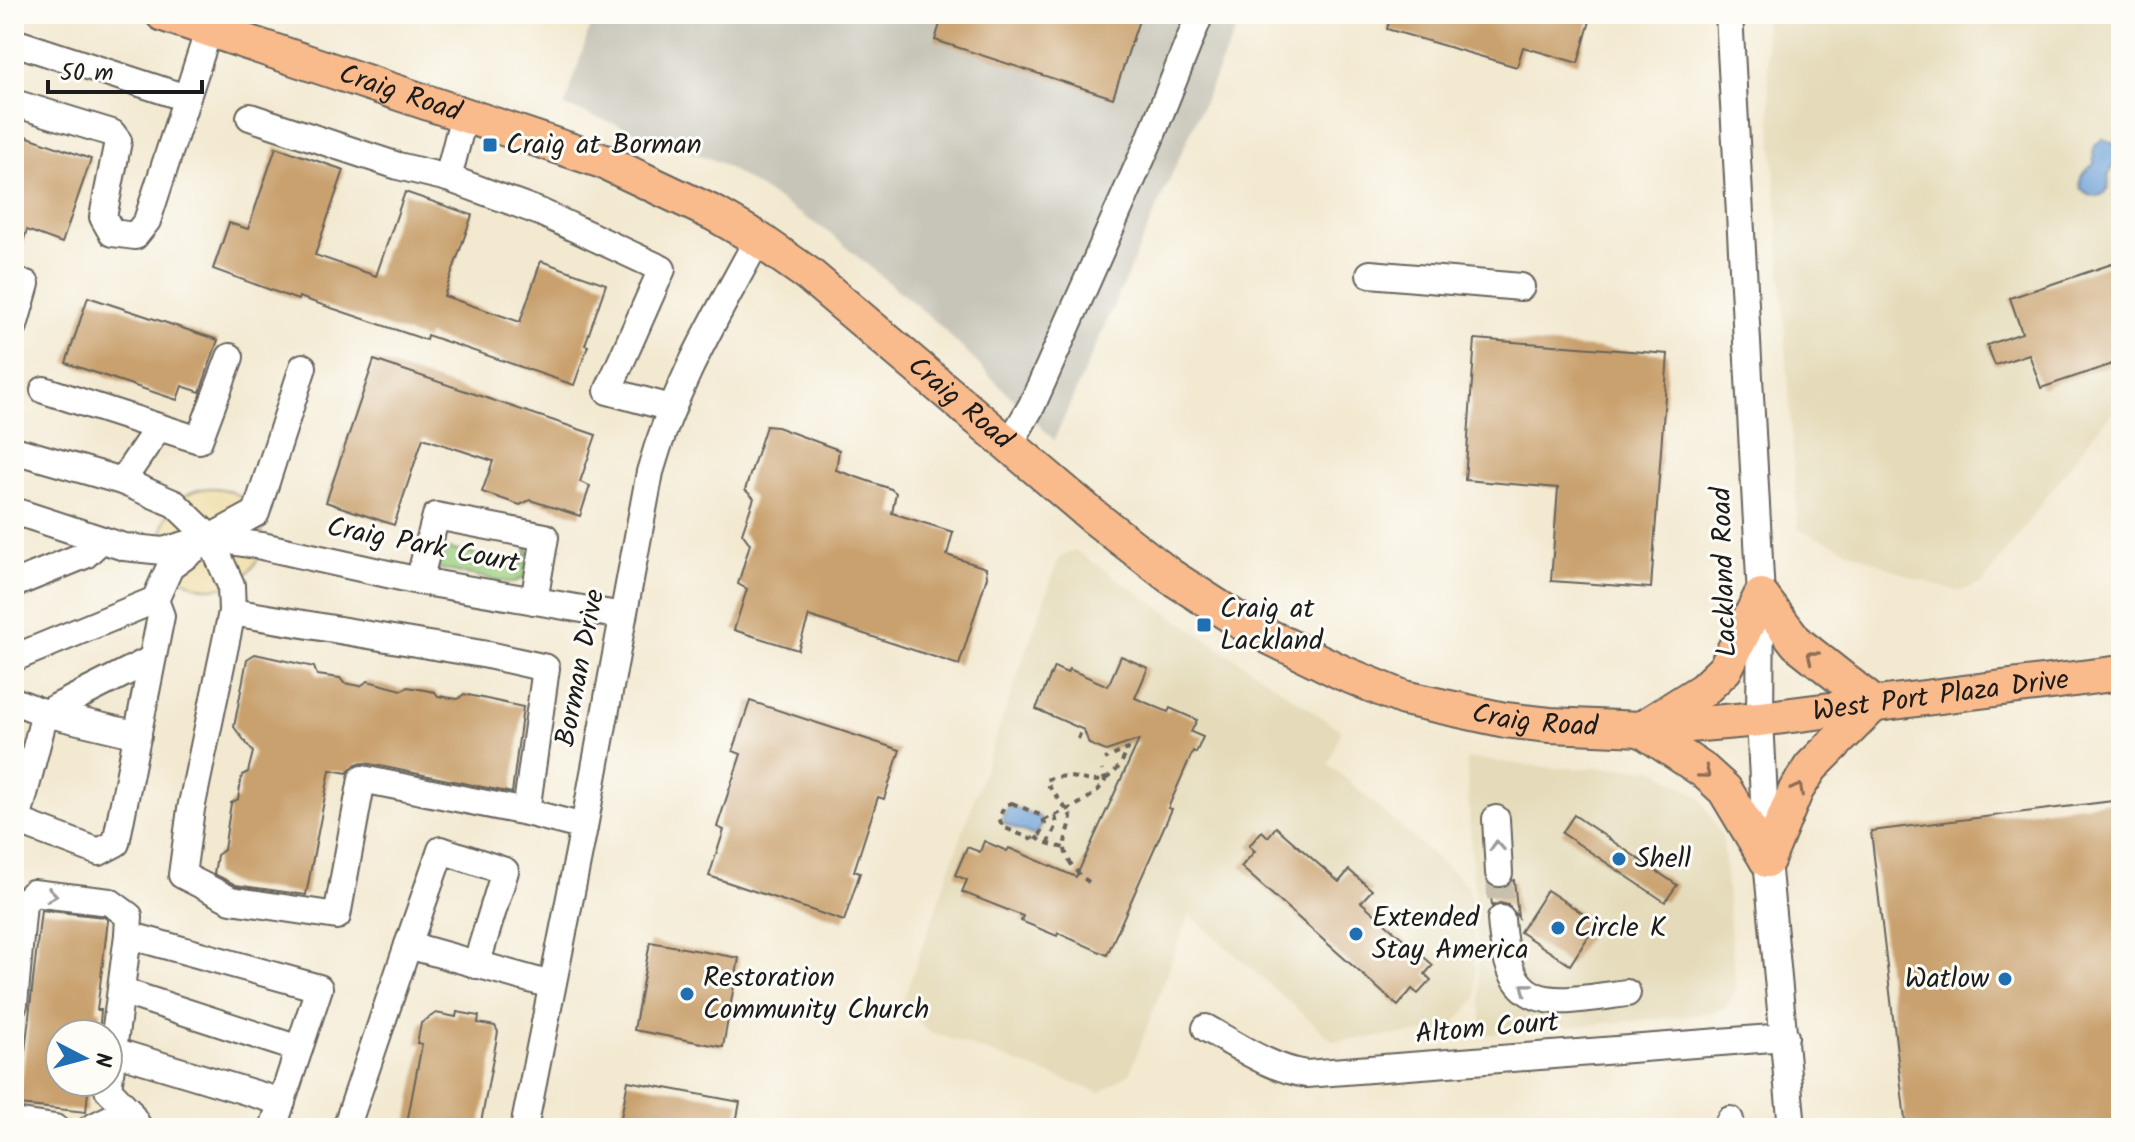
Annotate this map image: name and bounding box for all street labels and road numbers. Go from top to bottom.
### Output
street label: Craig Road [333,52,468,135]
street label: Craig Road [897,345,1024,462]
street label: Lackland Road [1700,485,1750,658]
street label: Craig Park Court [323,505,524,587]
street label: Borman Drive [544,585,618,751]
street label: West Port Plaza Drive [1810,657,2072,735]
street label: Craig Road [1468,691,1600,750]
street label: Altom Court [1413,1000,1562,1058]

